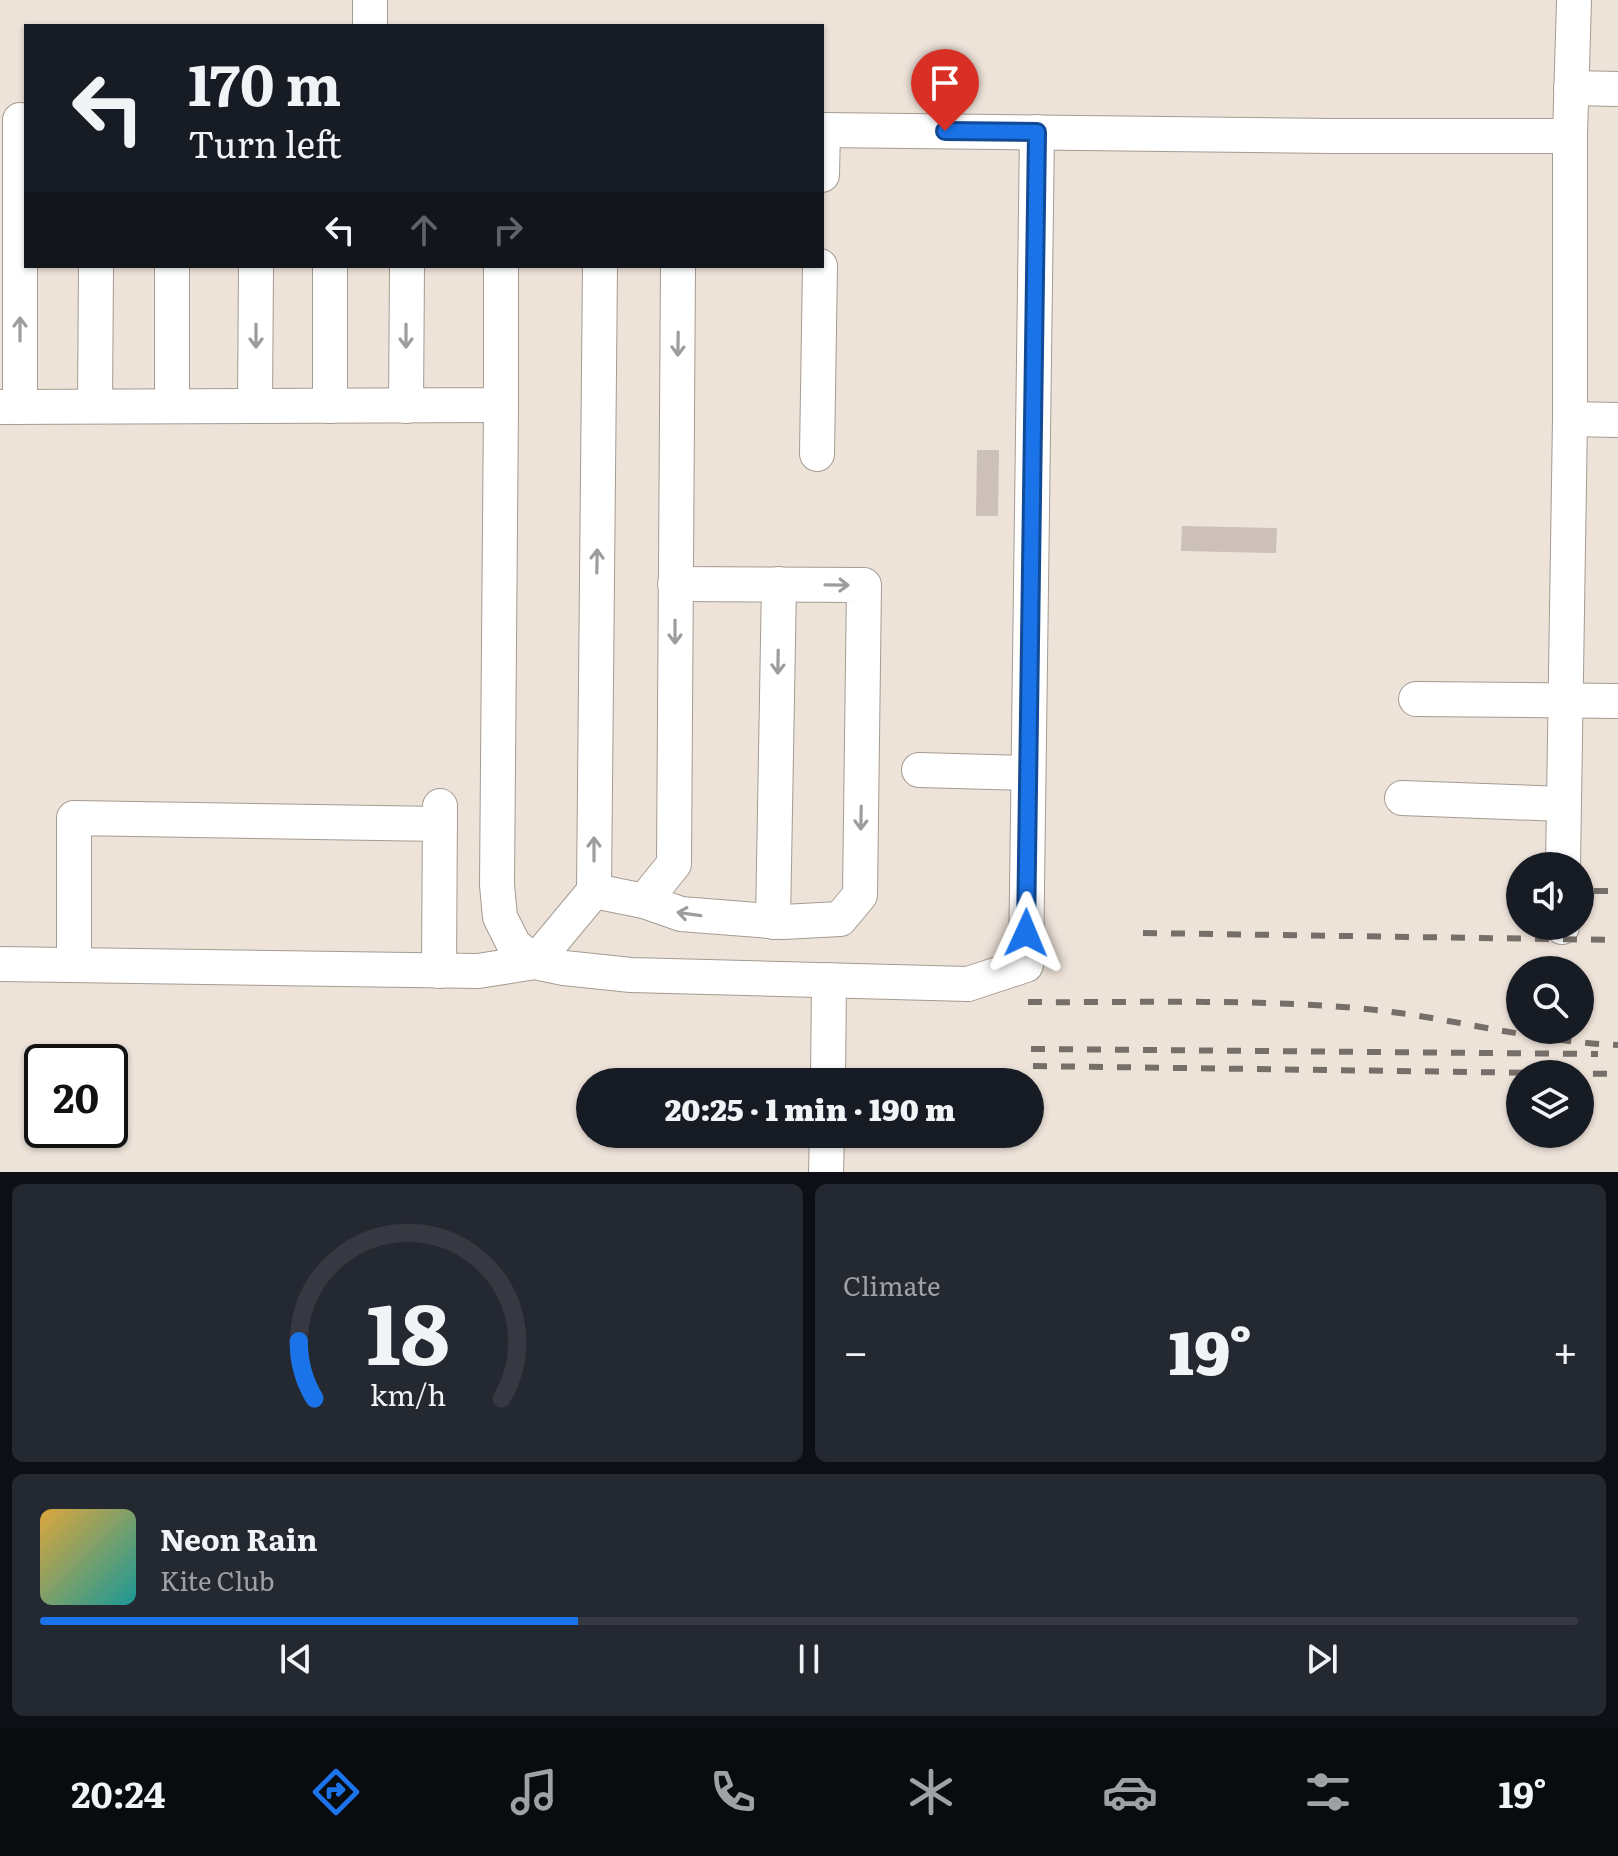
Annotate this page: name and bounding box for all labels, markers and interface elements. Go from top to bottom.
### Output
text: 170 m [188,40,341,123]
pin [911,49,979,131]
icon: left [56,56,160,160]
icon: arrive [923,61,967,105]
text: Turn left [188,116,342,169]
icon: left [318,208,362,252]
icon: ahead [402,208,446,252]
icon: right [486,208,530,252]
one-way arrow [12,316,28,343]
one-way arrow [248,322,264,349]
one-way arrow [399,322,414,349]
one-way arrow [670,330,685,357]
one-way arrow [589,548,605,575]
one-way arrow [823,577,850,593]
one-way arrow [667,618,683,645]
one-way arrow [770,648,786,675]
one-way arrow [853,804,869,831]
one-way arrow [586,836,602,863]
map controls [1506,852,1594,1148]
button: sound [1506,852,1594,940]
position arrow [984,891,1068,975]
one-way arrow [676,906,703,921]
button: search [1506,956,1594,1044]
speed limit sign: 20 [24,1044,128,1148]
button: layers [1506,1060,1594,1148]
text: 20:25 · 1 min · 190 m [665,1086,955,1130]
text: Climate [843,1265,941,1304]
text: 18 [366,1267,449,1391]
text: 19° [1169,1304,1252,1393]
text: − [843,1316,869,1382]
text: + [1552,1316,1578,1382]
text: km/h [369,1372,446,1415]
text: Neon Rain [160,1516,318,1560]
text: Kite Club [160,1560,275,1599]
icon: previous [274,1637,318,1681]
icon: pause [787,1637,831,1681]
icon: next [1300,1637,1344,1681]
icon: directions [308,1764,364,1820]
icon: music [506,1764,562,1820]
icon: phone [705,1764,761,1820]
icon: climate [903,1764,959,1820]
icon: car [1102,1764,1158,1820]
icon: filters [1300,1764,1356,1820]
text: 20:24 [71,1766,165,1819]
text: 19° [1498,1766,1547,1819]

